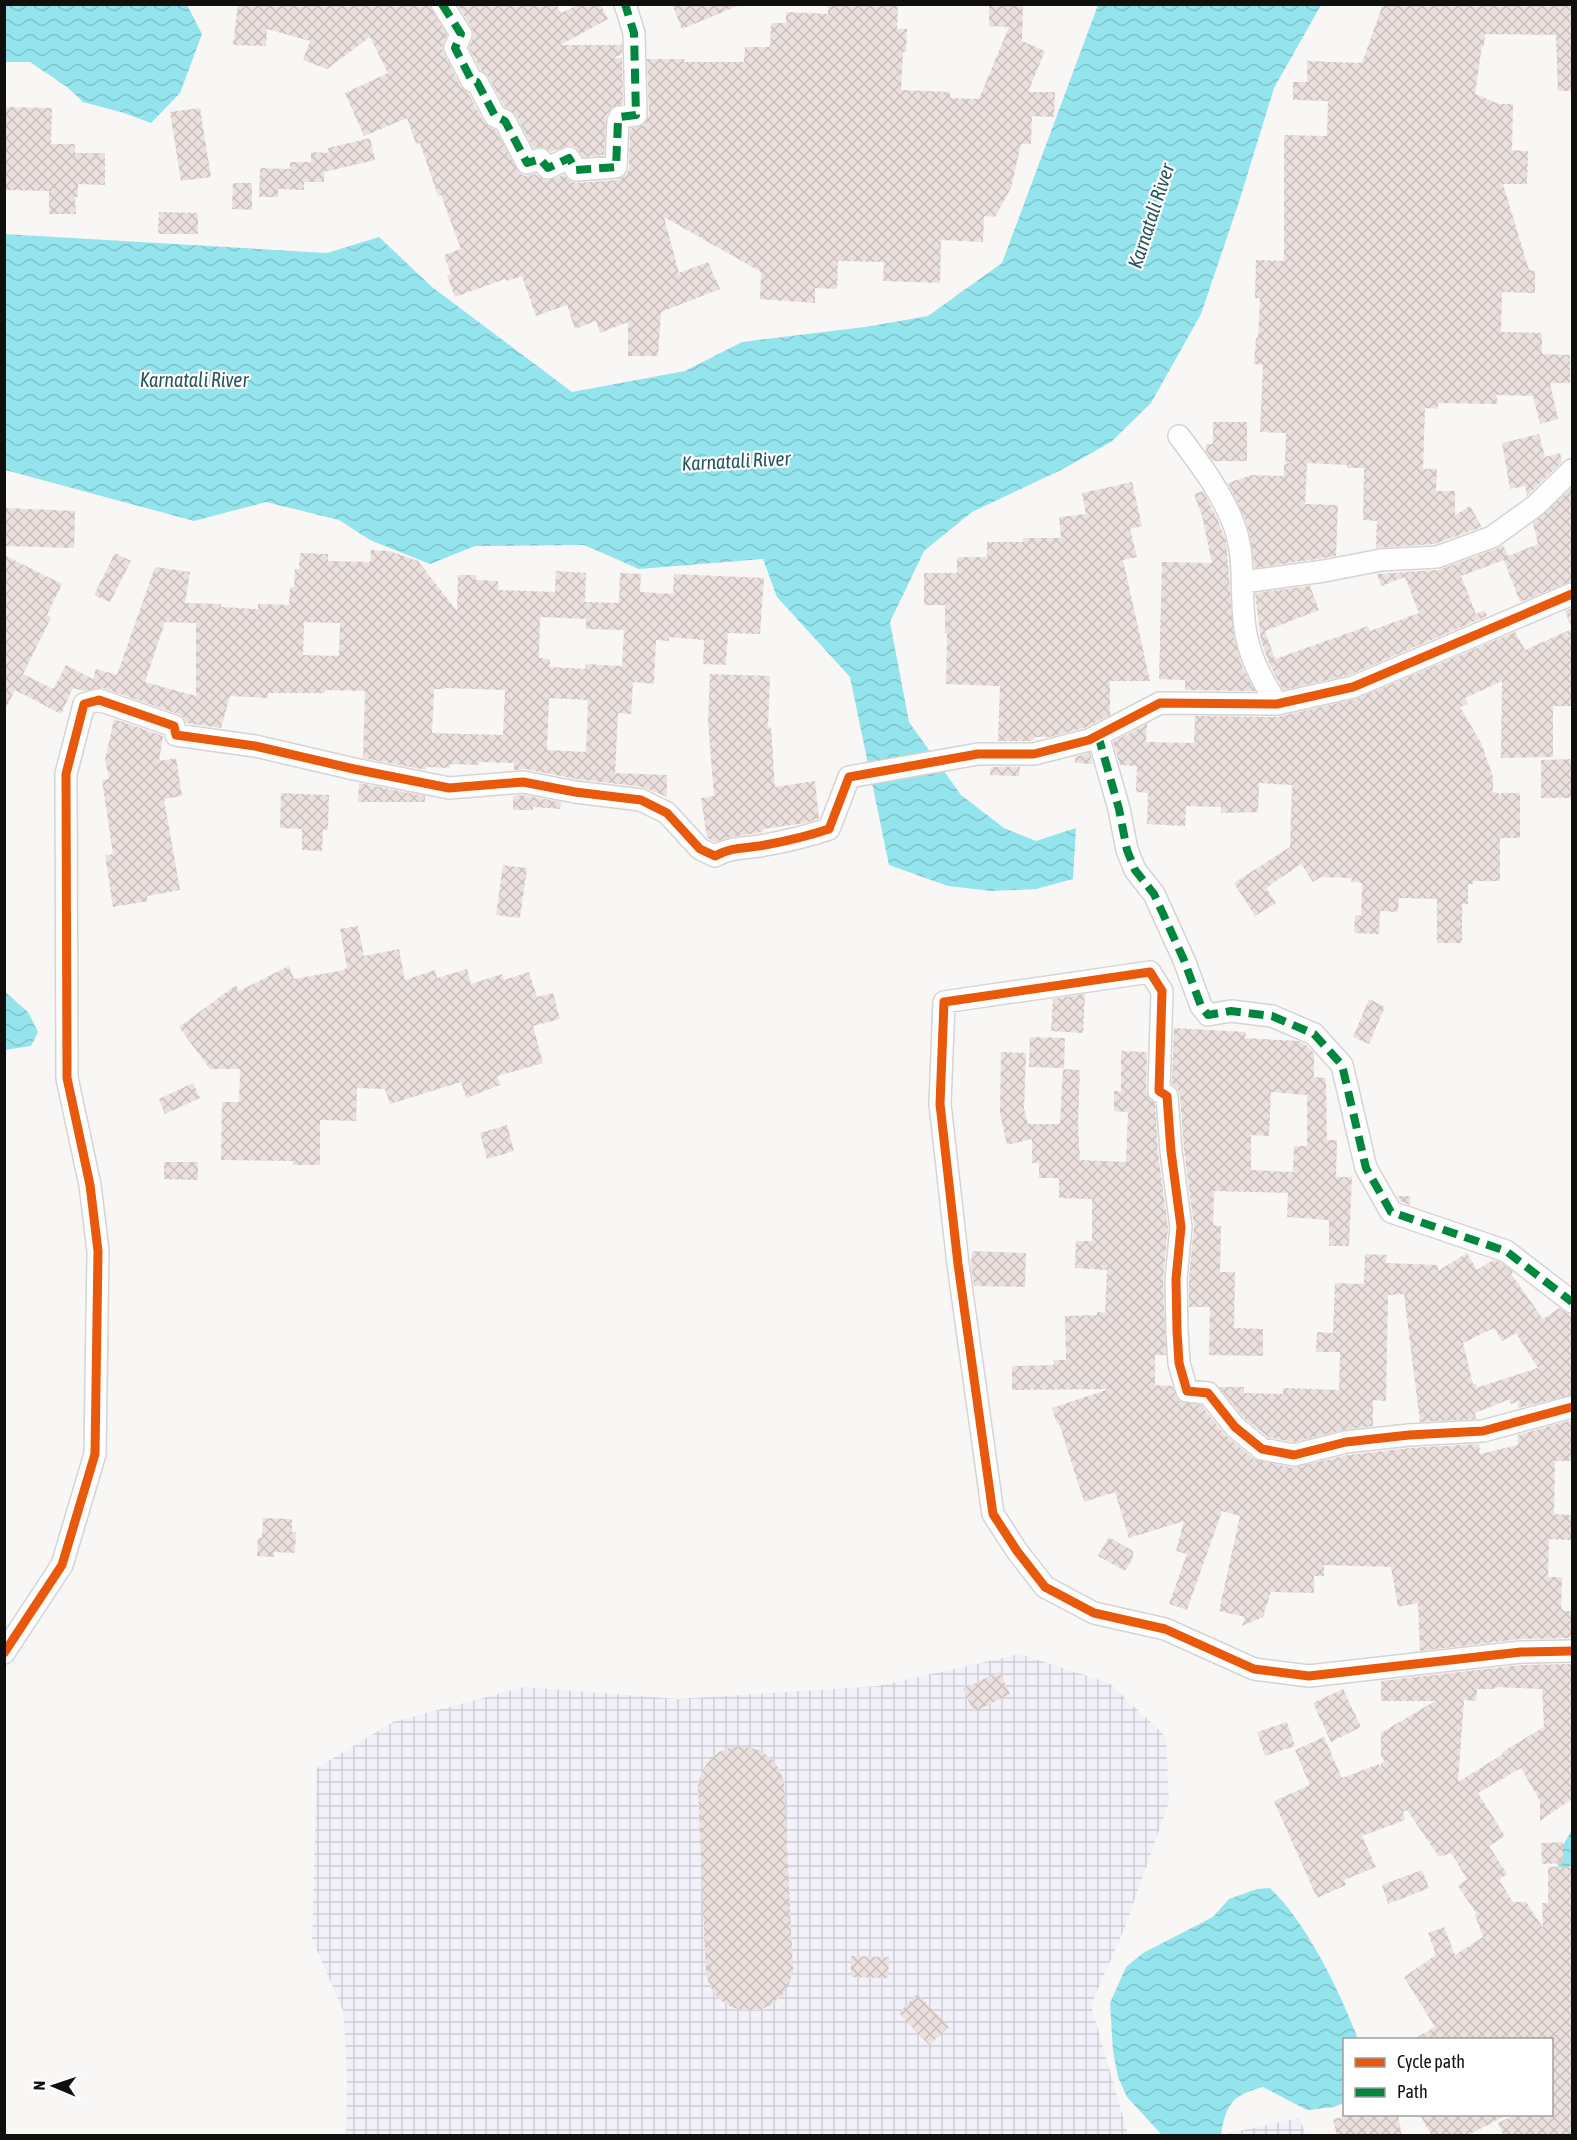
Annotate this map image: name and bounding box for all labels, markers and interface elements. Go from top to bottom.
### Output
water label: Karnatali River [1123,160,1179,271]
water label: Karnatali River [140,368,249,391]
water label: Karnatali River [681,446,792,475]
legend [1343,2038,1553,2116]
text: Cycle path [1397,2051,1465,2072]
north arrow [24,2056,84,2116]
text: N [30,2080,48,2091]
text: Path [1397,2081,1428,2102]

